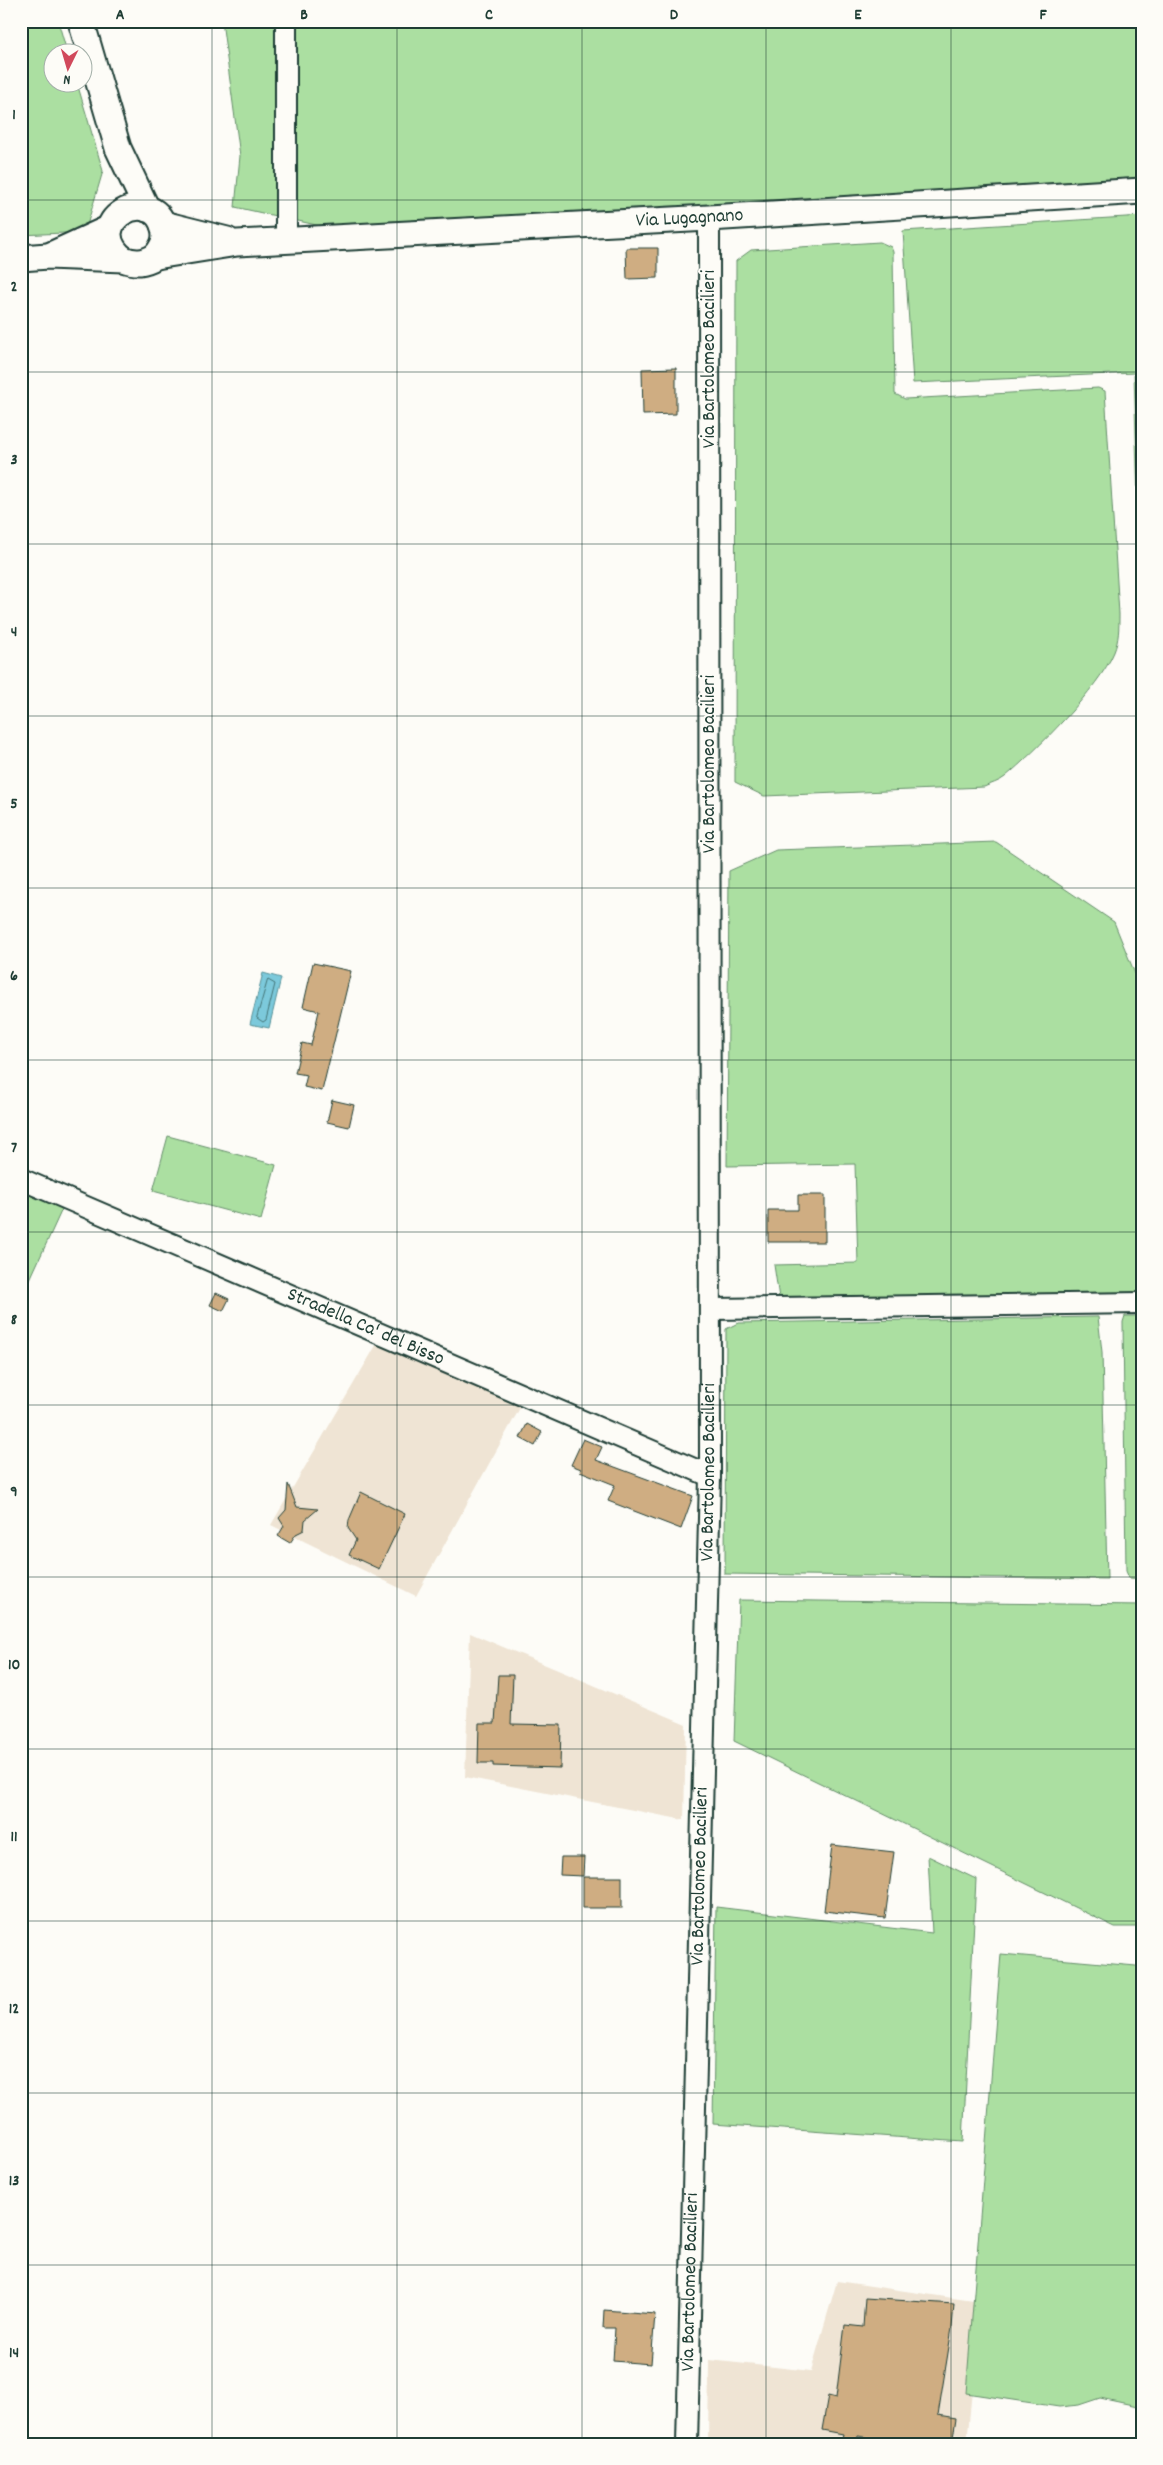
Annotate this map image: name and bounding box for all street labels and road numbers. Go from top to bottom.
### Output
street label: Via Lugagnano [635,202,744,236]
street label: Via Bartolomeo Bacilieri [696,269,724,448]
street label: Via Bartolomeo Bacilieri [696,674,724,853]
street label: Stradella Ca' del Bisso [282,1281,449,1374]
street label: Via Bartolomeo Bacilieri [694,1383,724,1562]
street label: Via Bartolomeo Bacilieri [684,1786,717,1966]
street label: Via Bartolomeo Bacilieri [675,2192,707,2372]

